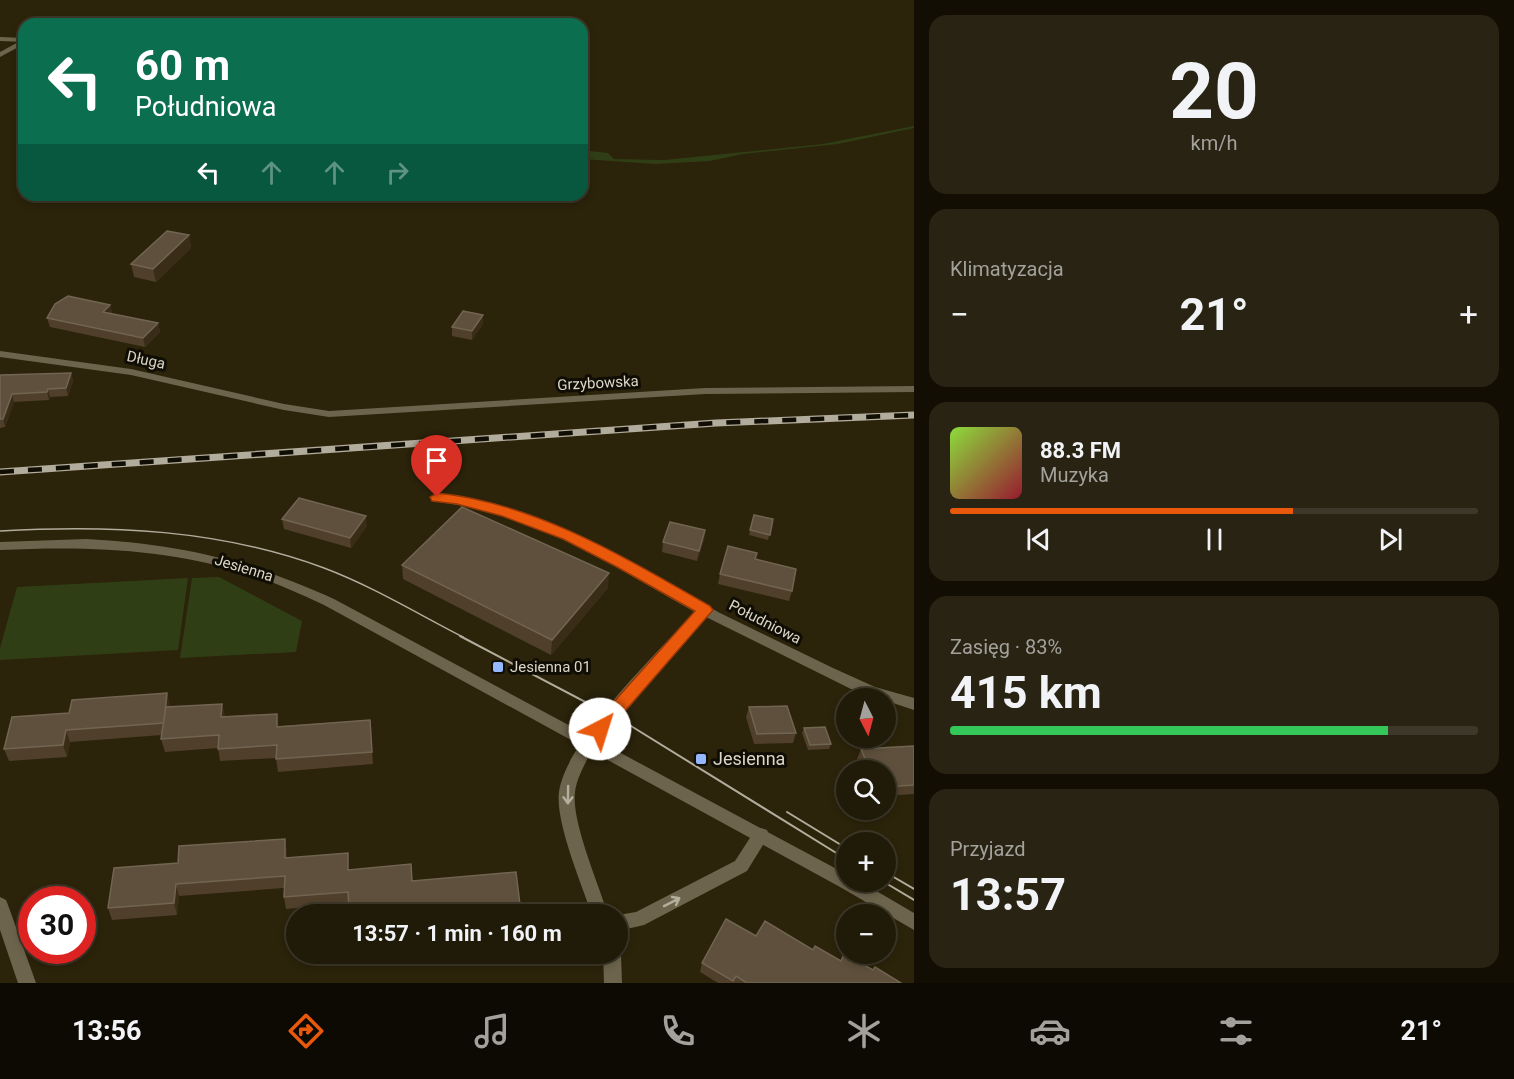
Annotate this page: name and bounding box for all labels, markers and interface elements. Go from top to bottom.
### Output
text: 60 m [135,41,230,90]
icon: left [36,42,114,120]
text: 20 [1169,46,1259,137]
text: Południowa [135,91,277,123]
text: km/h [1191,131,1237,155]
icon: left [192,156,225,189]
icon: ahead [255,156,288,189]
icon: ahead [318,156,351,189]
icon: right [381,156,414,189]
text: Klimatyzacja [950,257,1064,281]
text: 21° [1179,288,1249,341]
text: − [950,295,969,334]
text: + [1459,295,1478,334]
street label: Długa [125,347,167,373]
street label: Grzybowska [557,372,639,394]
pin [411,435,462,497]
text: 88.3 FM [1040,438,1121,463]
icon: arrive [420,444,453,477]
text: Muzyka [1040,463,1109,487]
icon: previous [1022,523,1055,556]
icon: pause [1198,523,1231,556]
icon: next [1374,523,1407,556]
street label: Jesienna [213,551,275,585]
street label: Południowa [726,596,804,648]
text: Zasięg · 83% [950,635,1062,659]
place label: Jesienna 01 [510,658,591,676]
marker: Jesienna 01 [491,660,505,674]
text: 415 km [950,666,1102,719]
north arrow [836,688,896,748]
map controls [836,688,896,964]
position arrow [568,697,632,761]
place label: Jesienna [713,748,785,769]
marker: Jesienna [694,752,708,766]
button: search [836,760,896,820]
one-way arrow [563,785,574,805]
button: + [836,832,896,892]
text: Przyjazd [950,837,1026,861]
text: 13:57 [950,868,1066,921]
speed limit sign: 30 [18,886,96,964]
one-way arrow [663,896,680,908]
button: − [836,904,896,964]
text: 13:57 · 1 min · 160 m [352,921,562,946]
icon: directions [285,1010,327,1052]
icon: music [471,1010,513,1052]
icon: phone [657,1010,699,1052]
icon: climate [843,1010,885,1052]
icon: car [1029,1010,1071,1052]
icon: filters [1215,1010,1257,1052]
text: 13:56 [72,1015,142,1047]
text: 21° [1401,1015,1442,1047]

